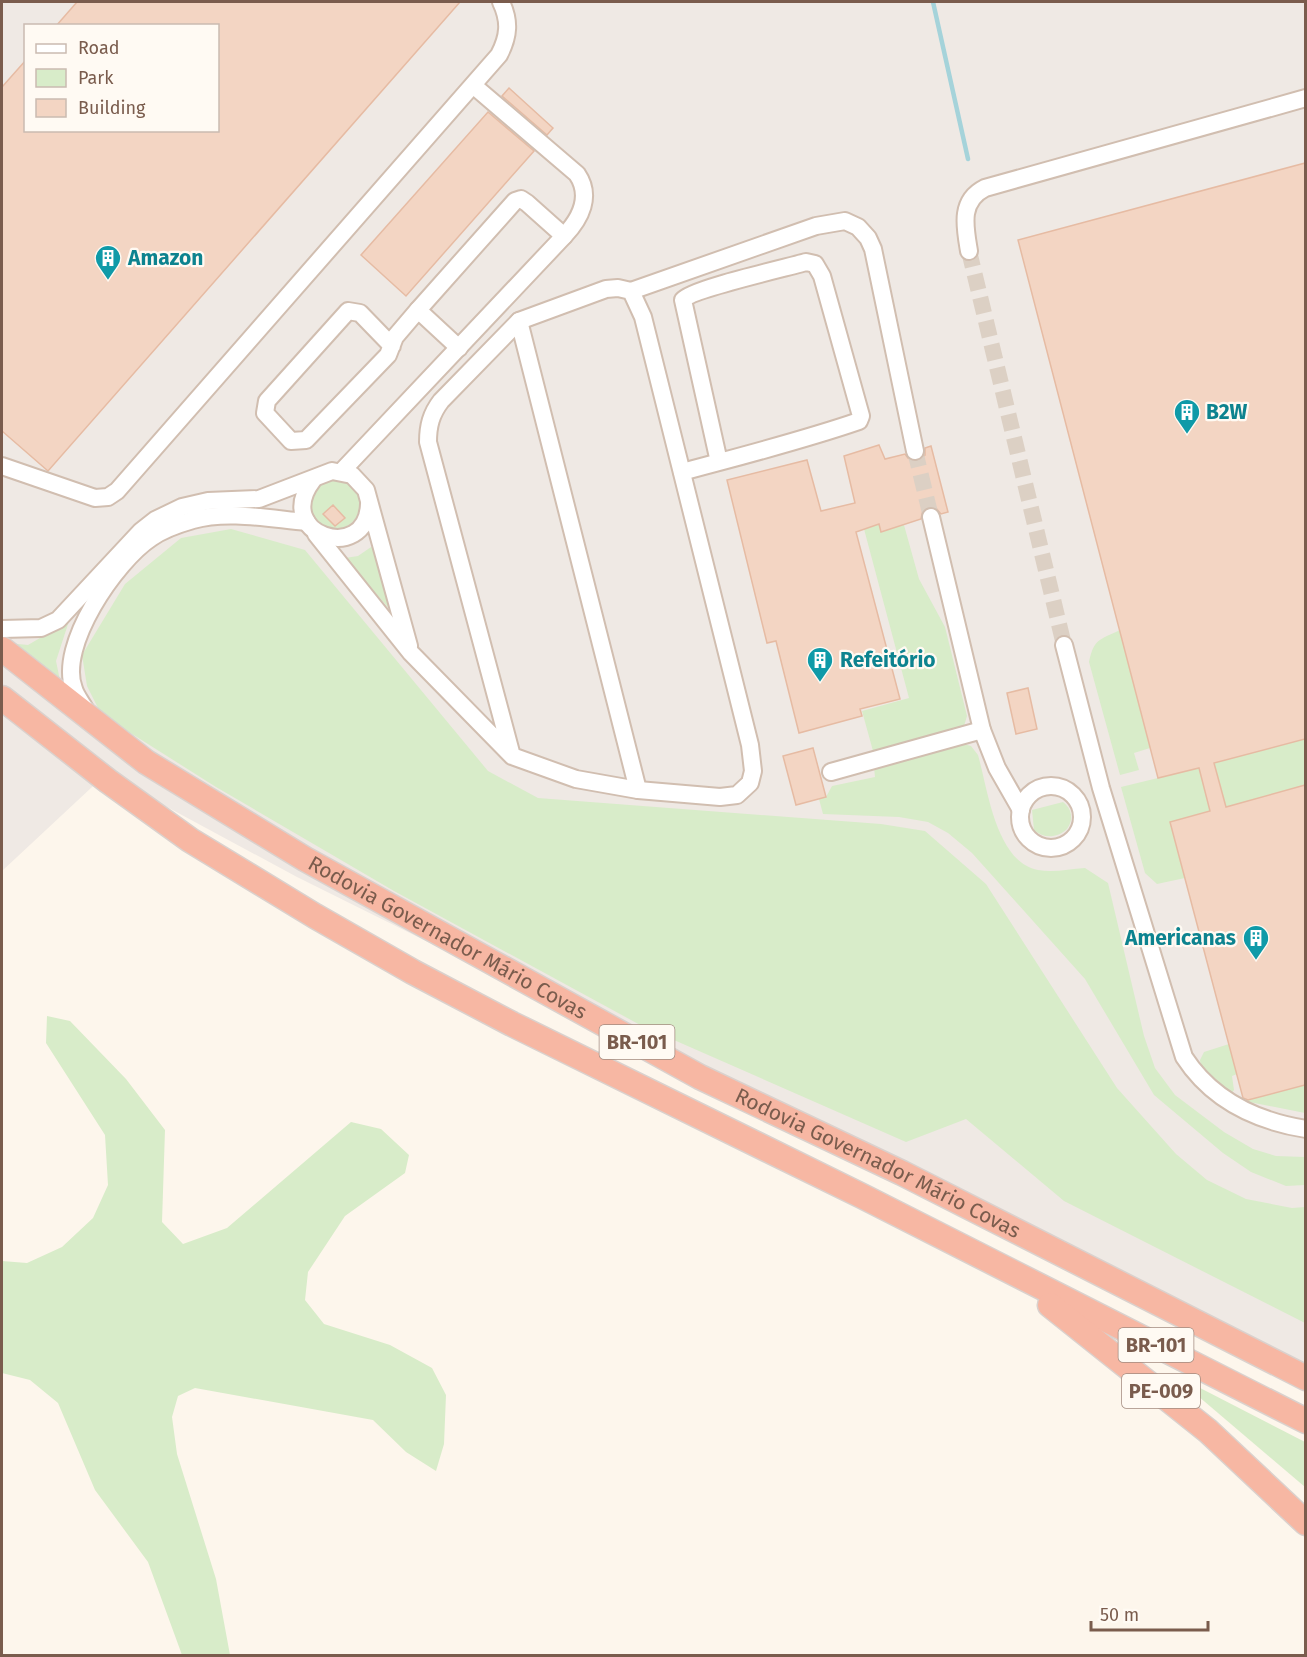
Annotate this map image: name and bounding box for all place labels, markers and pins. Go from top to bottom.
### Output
building icon: Amazon [93,243,123,281]
place label: Amazon [127,245,203,271]
building icon: B2W [1172,397,1202,435]
place label: B2W [1206,399,1247,425]
building icon: Refeitório [805,645,835,683]
place label: Refeitório [840,647,936,673]
building icon: Americanas [1241,923,1271,961]
place label: Americanas [1124,925,1236,951]

